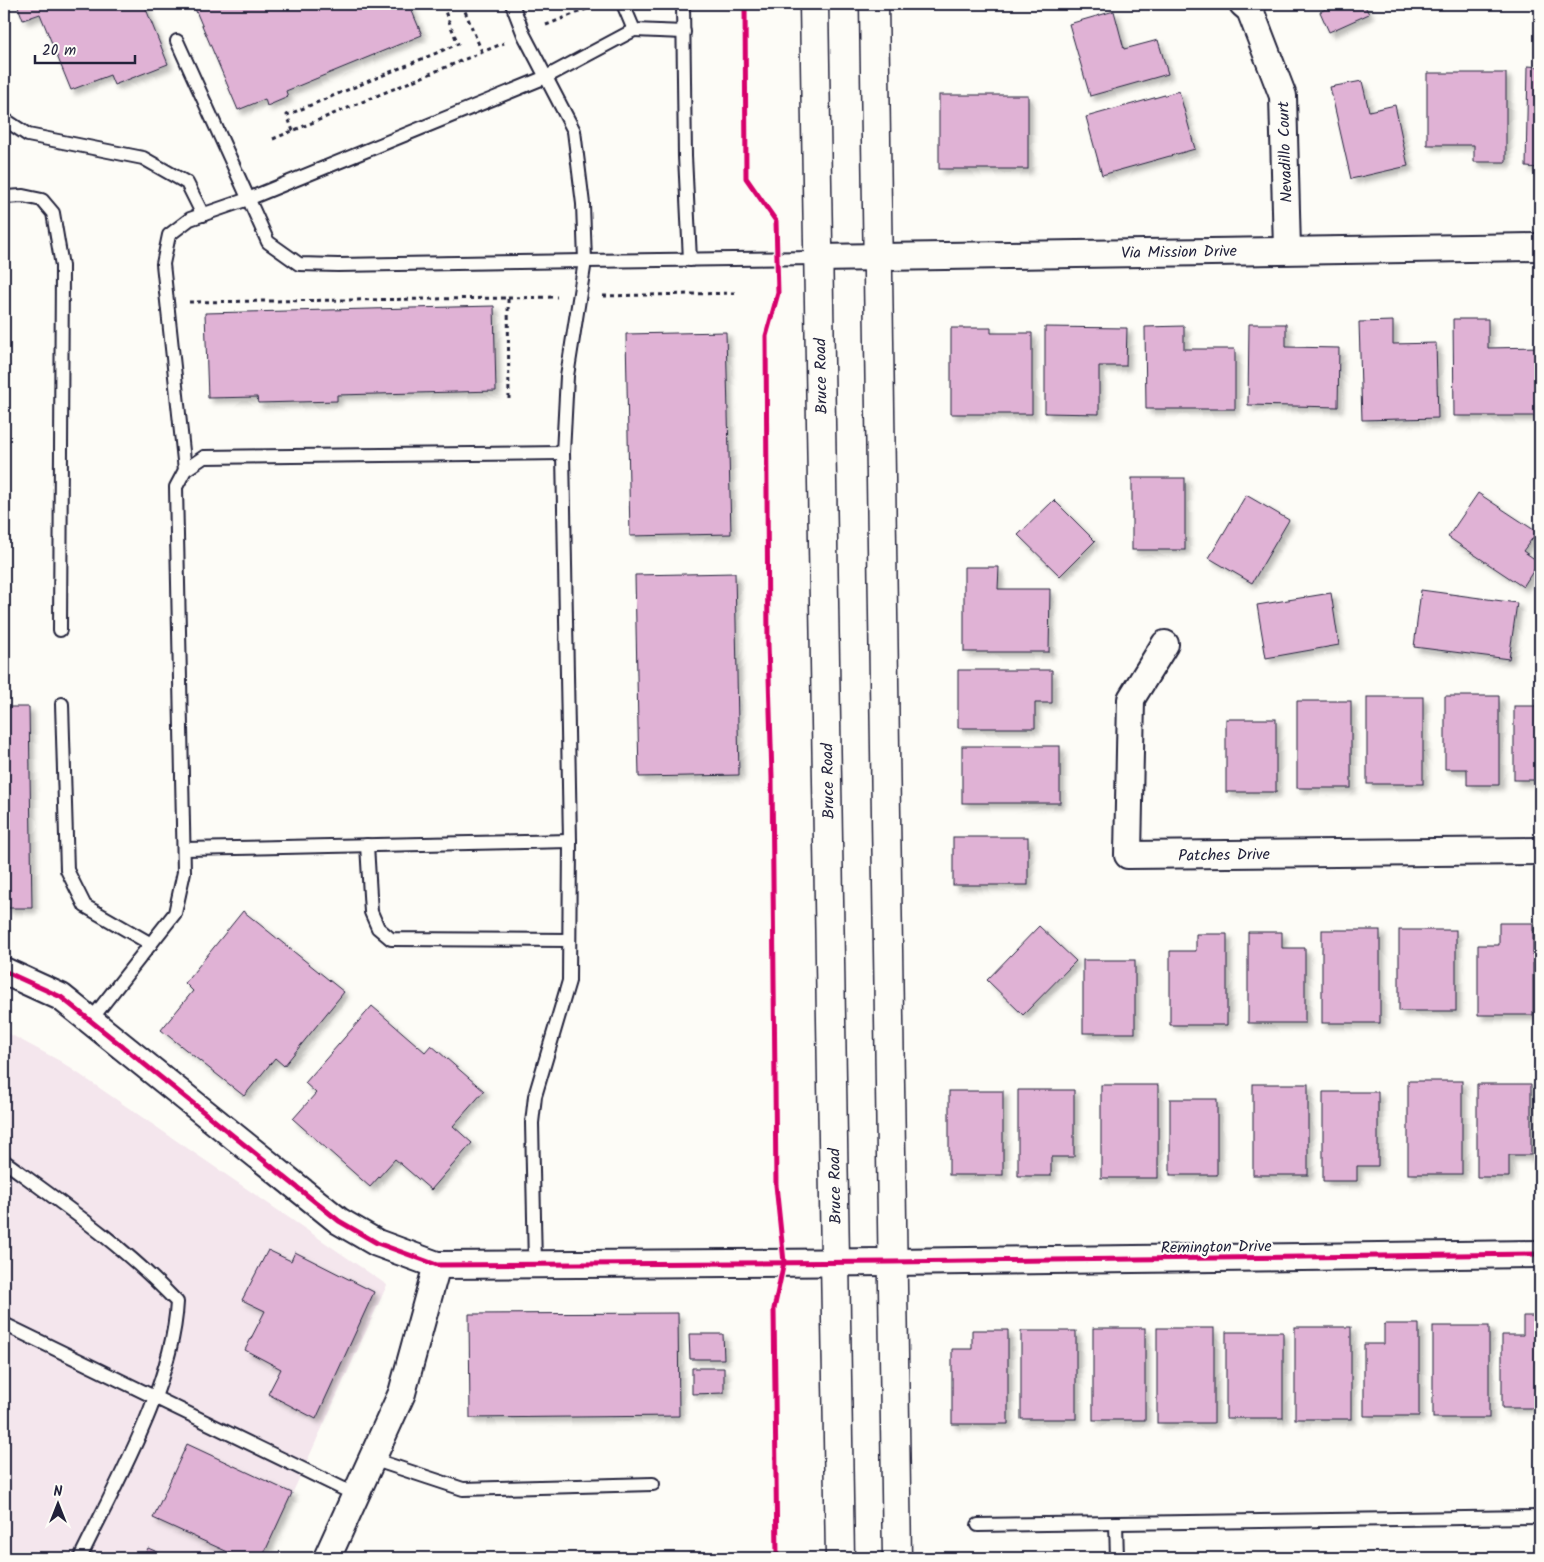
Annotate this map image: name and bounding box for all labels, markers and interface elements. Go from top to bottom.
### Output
scale bar [35,32,135,64]
text: 20 m [42,39,76,63]
street label: Nevadillo Court [1271,100,1300,203]
street label: Via Mission Drive [1121,239,1237,266]
street label: Bruce Road [808,337,835,414]
street label: Bruce Road [815,742,842,819]
street label: Patches Drive [1178,842,1270,869]
street label: Bruce Road [822,1147,849,1224]
street label: Remington Drive [1160,1234,1272,1261]
north arrow [32,1480,82,1530]
text: N [54,1481,63,1503]

